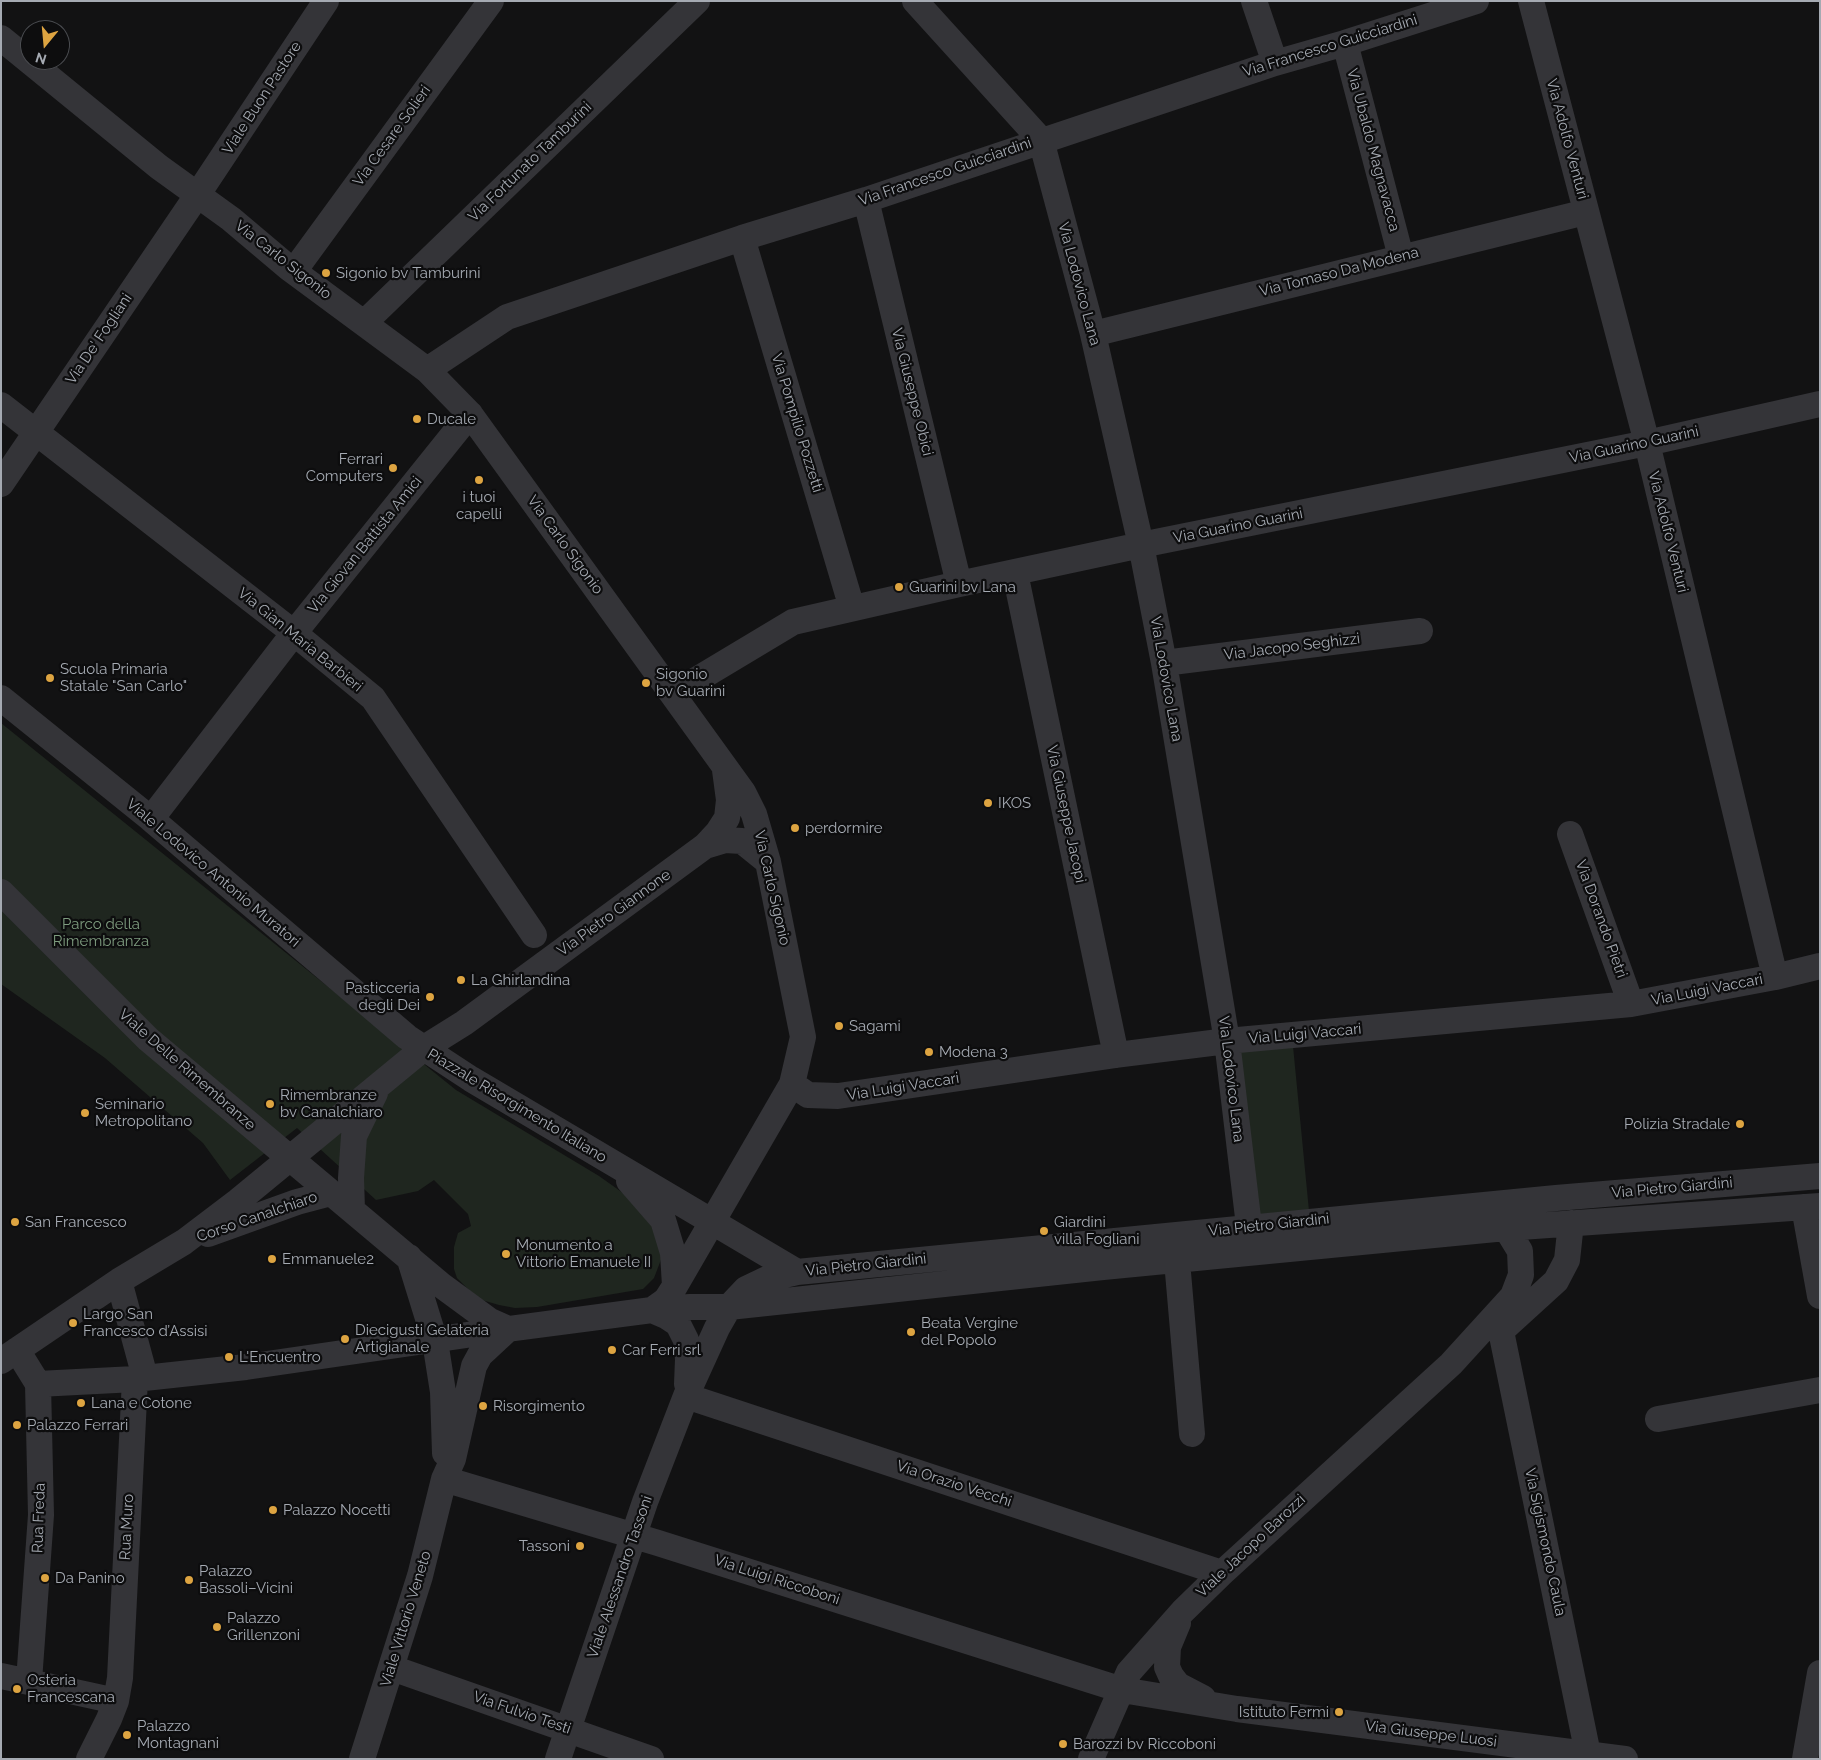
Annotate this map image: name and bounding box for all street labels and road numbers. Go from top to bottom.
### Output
street label: Via Francesco Guicciardini [1241,11,1419,81]
street label: Viale Buon Pastore [219,38,305,158]
street label: Via Ubaldo Magnavacca [1343,67,1403,233]
street label: Via Adolfo Venturi [1542,77,1592,201]
street label: Via Cesare Solieri [349,82,435,190]
street label: Via Fortunato Tamburini [465,98,595,226]
street label: Via Francesco Guicciardini [856,134,1034,210]
street label: Via Carlo Sigonio [231,217,335,303]
street label: Via Lodovico Lana [1054,220,1104,348]
street label: Via Tomaso Da Modena [1258,243,1420,301]
street label: Via De' Fogliani [62,290,136,388]
street label: Via Giuseppe Obici [887,326,937,458]
street label: Via Pompilio Pozzetti [767,351,827,495]
street label: Via Guarino Guarini [1568,423,1700,467]
street label: Via Adolfo Venturi [1644,470,1692,594]
street label: Via Giovan Battista Amici [304,473,426,617]
street label: Via Carlo Sigonio [523,492,607,598]
street label: Via Guarino Guarini [1172,505,1304,547]
street label: Via Gian Maria Barbieri [234,584,366,696]
street label: Via Lodovico Lana [1146,615,1186,743]
street label: Via Jacopo Seghizzi [1223,630,1361,664]
street label: Via Giuseppe Jacopi [1043,743,1089,885]
street label: Viale Lodovico Antonio Muratori [123,795,303,951]
street label: Via Carlo Sigonio [750,829,794,947]
street label: Via Dorando Pietri [1571,858,1631,980]
street label: Via Pietro Giannone [554,866,674,960]
street label: Via Luigi Vaccari [1650,970,1764,1010]
street label: Viale Delle Rimembranze [115,1006,259,1134]
street label: Via Lodovico Lana [1214,1015,1248,1143]
street label: Via Luigi Vaccari [1248,1020,1362,1048]
street label: Piazzale Risorgimento Italiano [424,1045,610,1167]
street label: Via Luigi Vaccari [846,1069,960,1105]
street label: Via Pietro Giardini [1611,1174,1733,1202]
street label: Corso Canalchiaro [194,1188,320,1246]
street label: Via Pietro Giardini [1208,1210,1330,1240]
street label: Via Pietro Giardini [805,1250,927,1280]
street label: Via Orazio Vecchi [894,1457,1014,1511]
street label: Via Sigismondo Caula [1521,1466,1569,1618]
street label: Rua Freda [29,1483,49,1553]
street label: Viale Jacopo Barozzi [1193,1491,1309,1601]
street label: Rua Muro [116,1493,138,1561]
street label: Viale Alessandro Tassoni [584,1493,656,1661]
street label: Viale Vittorio Veneto [377,1549,435,1689]
street label: Via Luigi Riccoboni [712,1551,842,1609]
street label: Via Fulvio Testi [471,1688,573,1738]
street label: Via Giuseppe Luosi [1364,1717,1498,1751]

